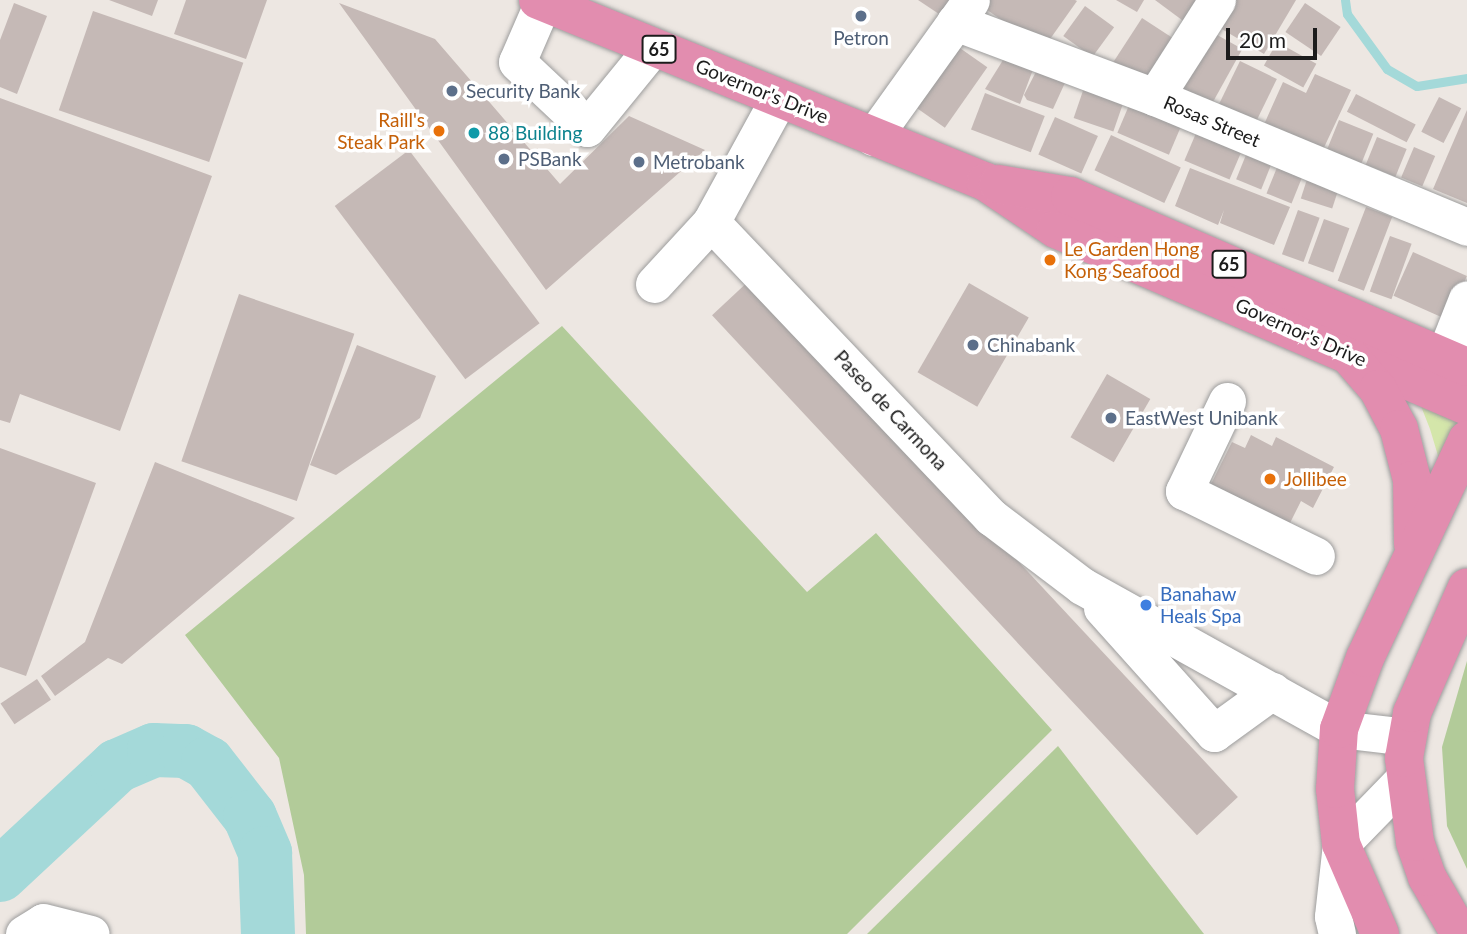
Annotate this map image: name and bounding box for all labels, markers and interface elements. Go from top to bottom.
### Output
marker: Petron [853,8,869,24]
scale bar [1229,14,1320,58]
place label: Petron [833,27,889,49]
text: 20 m [1239,27,1286,52]
road number: 65 [642,34,676,64]
street label: Governor's Drive [692,54,832,128]
place label: Security Bank [466,80,581,102]
marker: Security Bank [444,83,460,99]
street label: Rosas Street [1160,90,1264,152]
place label: Raill's Steak Park [337,109,425,153]
place label: 88 Building [488,122,582,144]
marker: Raill's Steak Park [431,123,447,139]
marker: 88 Building [466,125,482,141]
place label: PSBank [518,148,582,170]
marker: PSBank [496,151,512,167]
place label: Metrobank [653,151,745,173]
marker: Metrobank [631,154,647,170]
place label: Le Garden Hong Kong Seafood [1064,238,1199,282]
road number: 65 [1212,250,1246,278]
marker: Le Garden Hong Kong Seafood [1042,252,1058,268]
street label: Governor's Drive [1232,293,1370,371]
place label: Chinabank [987,334,1075,356]
marker: Chinabank [965,337,981,353]
street label: Paseo de Carmona [830,345,952,475]
place label: EastWest Unibank [1125,407,1278,429]
marker: EastWest Unibank [1103,410,1119,426]
place label: Jollibee [1284,468,1347,490]
marker: Jollibee [1262,471,1278,487]
place label: Banahaw Heals Spa [1160,583,1241,627]
marker: Banahaw Heals Spa [1138,597,1154,613]

